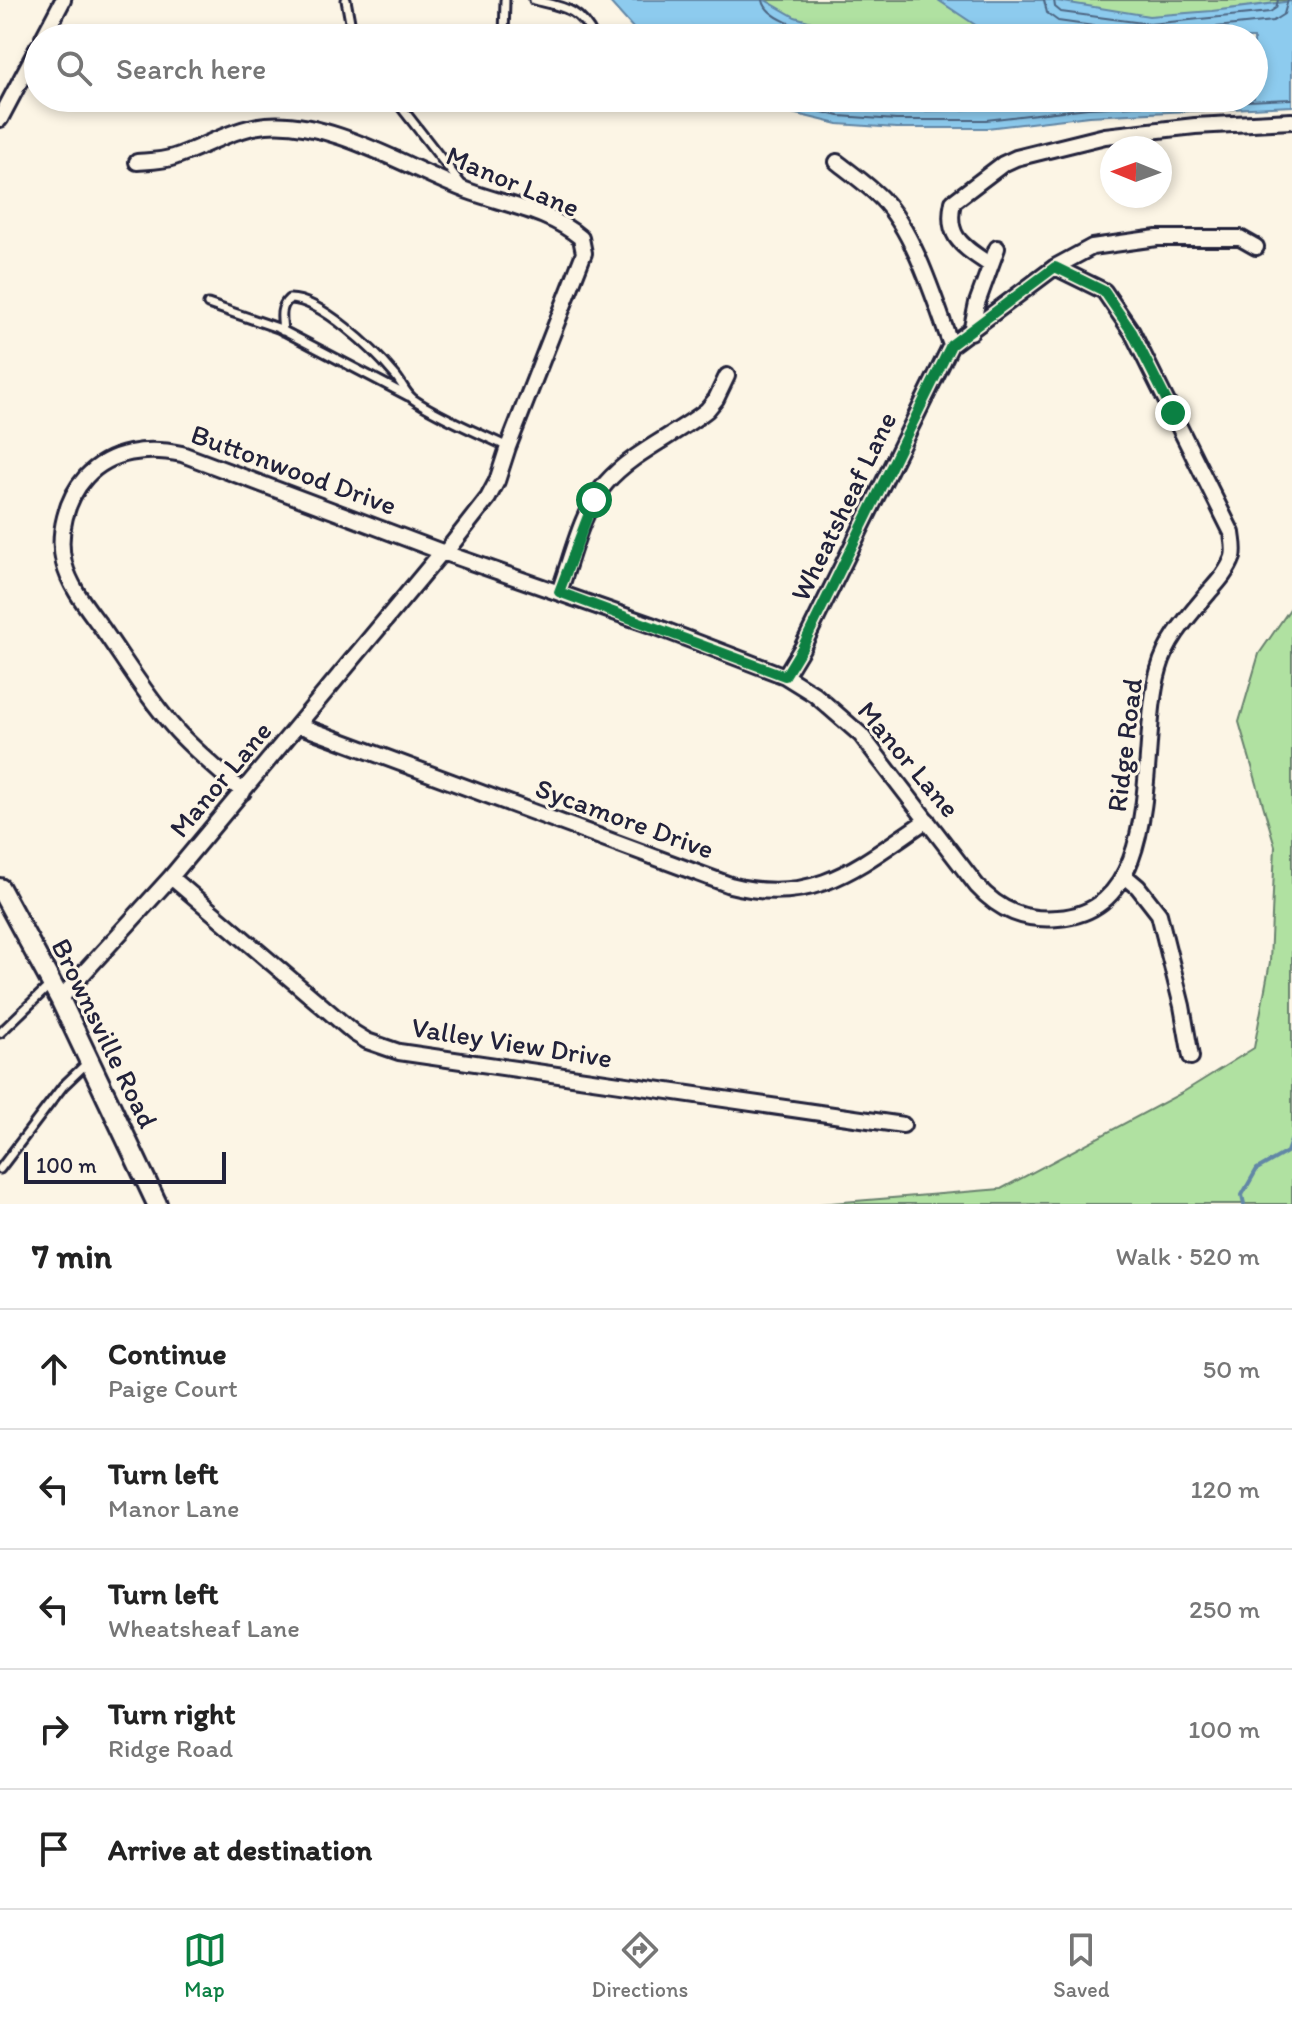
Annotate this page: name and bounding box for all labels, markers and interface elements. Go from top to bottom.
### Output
search box [24,24,1268,112]
icon: search [52,46,96,90]
text: Search here [116,50,266,87]
north arrow [1100,136,1172,208]
street label: Manor Lane [441,138,585,224]
route end [1155,395,1191,431]
street label: Wheatsheaf Lane [782,406,904,606]
street label: Buttonwood Drive [187,416,401,522]
route start [576,482,612,518]
street label: Ridge Road [1099,676,1149,814]
street label: Manor Lane [851,694,967,824]
street label: Manor Lane [162,714,278,844]
street label: Sycamore Drive [531,770,719,866]
street label: Brownsville Road [44,933,166,1133]
street label: Valley View Drive [409,1009,615,1075]
scale bar [24,1148,226,1184]
text: 100 m [36,1152,97,1179]
text: 7 min [32,1236,112,1277]
text: Walk · 520 m [1116,1240,1260,1272]
text: Continue [108,1335,227,1372]
icon: ahead [32,1347,76,1391]
text: 50 m [1203,1353,1260,1385]
text: Paige Court [108,1372,238,1404]
text: Turn left [108,1455,219,1492]
icon: left [32,1467,76,1511]
text: 120 m [1191,1473,1260,1505]
text: Manor Lane [108,1492,239,1524]
text: Turn left [108,1575,219,1612]
icon: left [32,1587,76,1631]
text: 250 m [1189,1593,1260,1625]
text: Wheatsheaf Lane [108,1612,300,1644]
text: Turn right [108,1695,236,1732]
icon: right [32,1707,76,1751]
text: 100 m [1188,1713,1260,1745]
text: Ridge Road [108,1732,233,1764]
icon: arrive [32,1827,76,1871]
text: Arrive at destination [108,1831,372,1868]
tab: Map [183,1928,227,2003]
tab: Directions [592,1928,688,2003]
tab: Saved [1053,1928,1109,2003]

